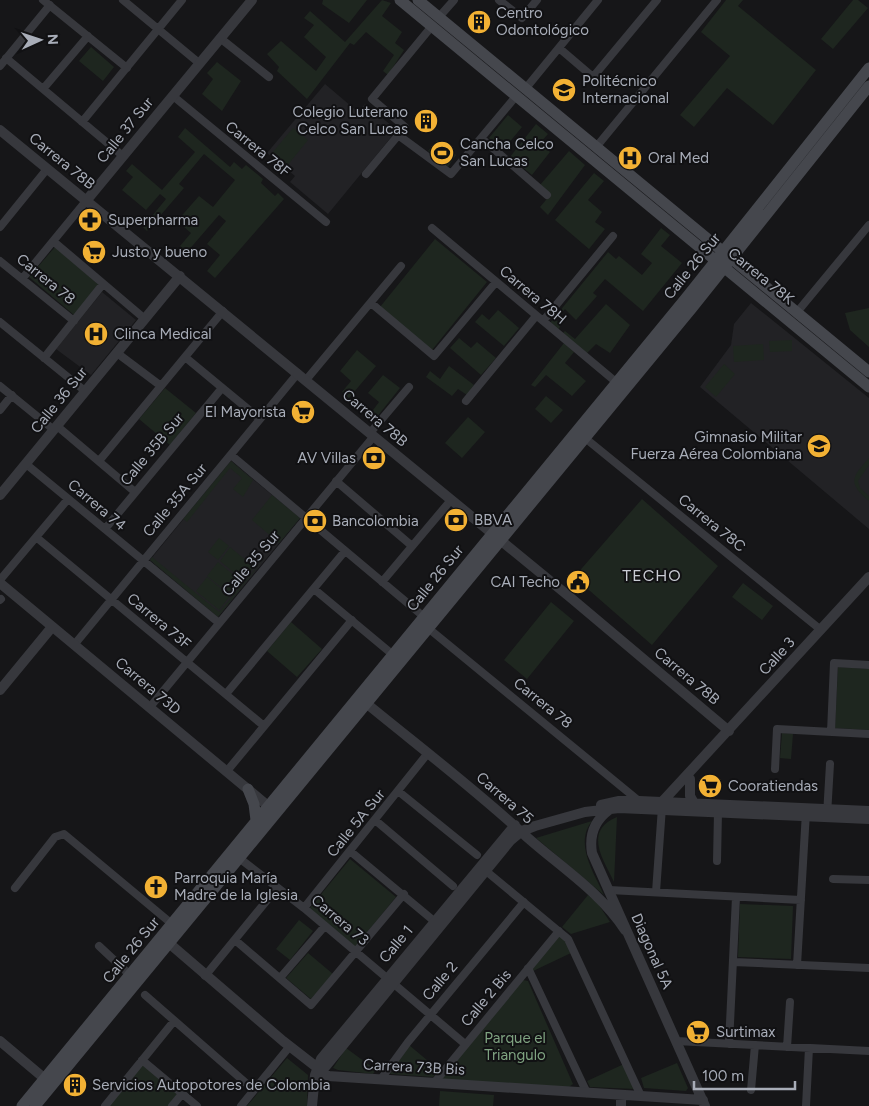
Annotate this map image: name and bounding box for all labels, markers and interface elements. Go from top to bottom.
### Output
place label: Centro Odontológico [496,4,589,39]
building icon: Centro Odontológico [466,9,492,35]
north arrow [15,15,65,65]
text: N [44,33,61,45]
place label: Politécnico Internacional [582,72,669,107]
school or university icon: Politécnico Internacional [551,77,577,103]
street label: Calle 37 Sur [93,93,157,167]
place label: Colegio Luterano Celco San Lucas [293,103,408,138]
building icon: Colegio Luterano Celco San Lucas [413,108,439,134]
street label: Carrera 78F [222,117,294,181]
street label: Carrera 78B [25,129,99,193]
place label: Cancha Celco San Lucas [460,135,554,170]
sports icon: Cancha Celco San Lucas [429,140,455,166]
hospital icon: Oral Med [617,145,643,171]
place label: Oral Med [648,149,709,167]
pharmacy icon: Superpharma [77,207,103,233]
place label: Superpharma [108,211,198,229]
street label: Calle 26 Sur [660,229,724,303]
supermarket icon: Justo y bueno [81,239,107,265]
place label: Justo y bueno [112,243,207,261]
street label: Carrera 78K [724,244,798,309]
street label: Carrera 78 [13,250,79,308]
street label: Carrera 78H [496,262,570,328]
hospital icon: Clinca Medical [83,321,109,347]
place label: Clinca Medical [114,325,212,343]
street label: Calle 36 Sur [27,363,91,437]
street label: Carrera 78B [339,386,411,450]
supermarket icon: El Mayorista [290,399,316,425]
place label: El Mayorista [205,403,286,421]
street label: Calle 35B Sur [116,409,188,489]
place label: Gimnasio Militar Fuerza Aérea Colombiana [631,428,802,463]
school or university icon: Gimnasio Militar Fuerza Aérea Colombiana [806,433,832,459]
bank icon: AV Villas [361,445,387,471]
place label: AV Villas [297,449,356,467]
street label: Calle 35A Sur [139,460,211,540]
street label: Carrera 74 [64,475,130,535]
street label: Carrera 78C [675,490,749,556]
bank icon: BBVA [443,507,469,533]
bank icon: Bancolombia [302,508,328,534]
place label: BBVA [474,511,512,529]
place label: Bancolombia [332,512,419,530]
street label: Calle 35 Sur [218,527,284,599]
street label: Calle 26 Sur [403,541,467,615]
district label: TECHO [622,566,682,585]
public building icon: CAI Techo [565,569,591,595]
place label: CAI Techo [491,573,560,591]
street label: Carrera 73F [123,589,195,653]
street label: Calle 3 [755,633,799,679]
street label: Carrera 78B [651,644,723,708]
street label: Carrera 73D [112,653,184,719]
street label: Carrera 78 [510,674,576,732]
street label: Carrera 75 [473,768,537,828]
supermarket icon: Cooratiendas [697,773,723,799]
place label: Cooratiendas [728,777,818,795]
street label: Calle 5A Sur [323,785,389,861]
place label: Parroquia María Madre de la Iglesia [174,869,298,904]
church icon: Parroquia María Madre de la Iglesia [143,874,169,900]
street label: Carrera 73 [308,891,372,949]
street label: Diagonal 5A [627,910,677,992]
street label: Calle 26 Sur [99,913,163,987]
street label: Calle 1 [375,922,417,966]
street label: Calle 2 [419,958,461,1004]
street label: Calle 2 Bis [457,966,515,1030]
supermarket icon: Surtimax [685,1019,711,1045]
place label: Surtimax [716,1023,775,1041]
park label: Parque el Triangulo [484,1029,546,1064]
street label: Carrera 73B Bis [363,1055,465,1079]
scale bar [694,1058,795,1090]
text: 100 m [702,1067,744,1085]
building icon: Servicios Autopotores de Colombia [62,1072,88,1098]
place label: Servicios Autopotores de Colombia [92,1076,330,1094]

